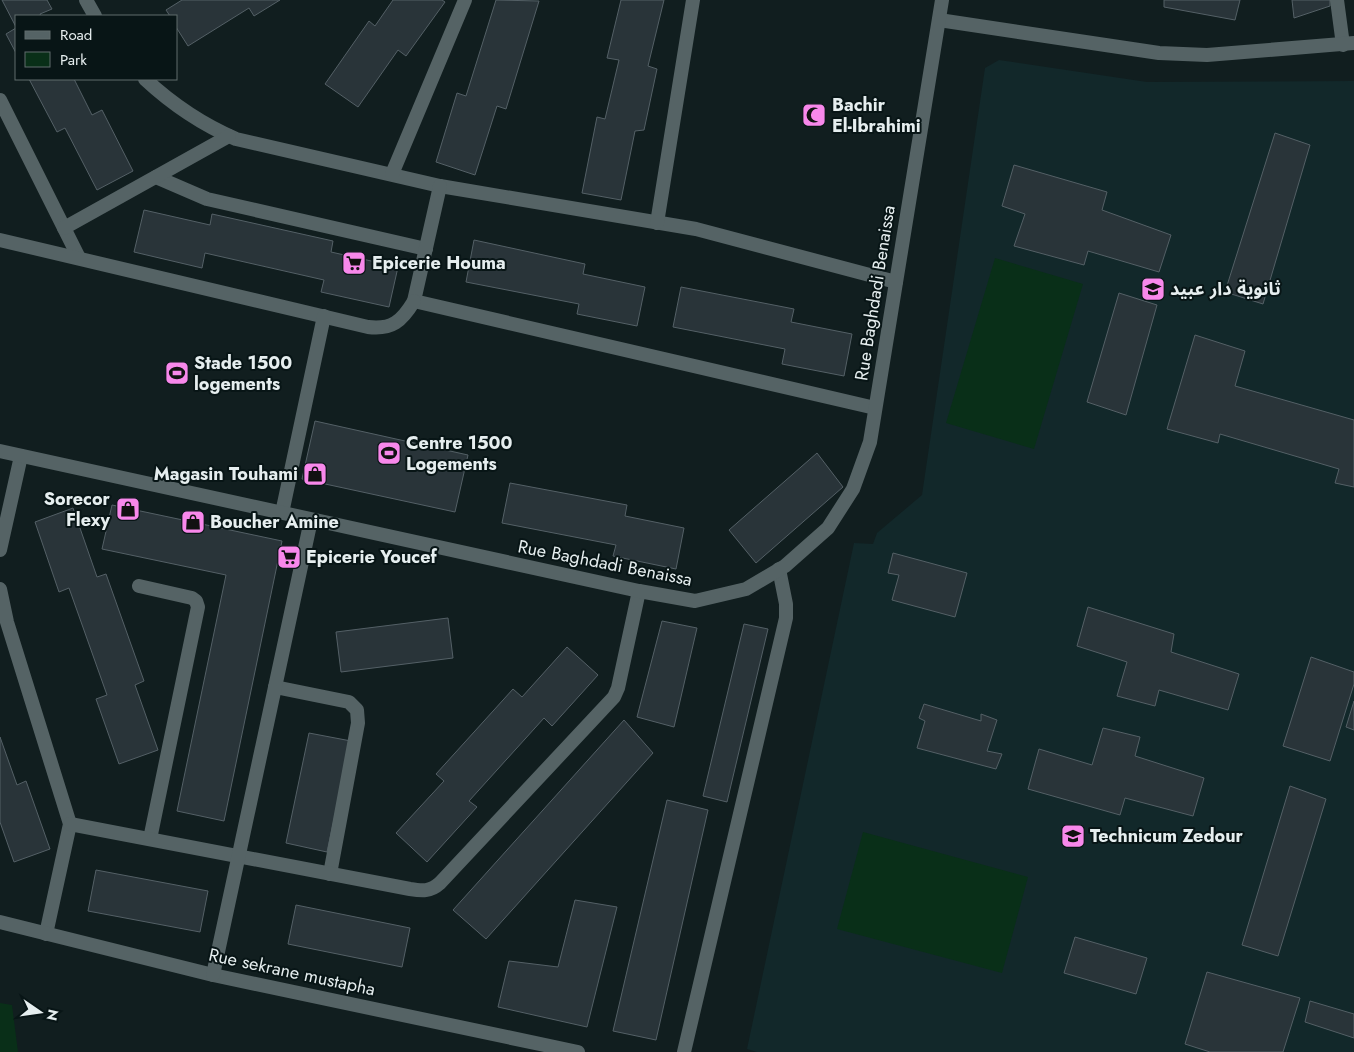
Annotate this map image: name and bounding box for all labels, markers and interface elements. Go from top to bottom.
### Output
legend [15,15,178,80]
text: Road [60,24,92,46]
text: Park [60,49,87,71]
place label: Bachir El-Ibrahimi [832,92,921,139]
mosque icon: Bachir El-Ibrahimi [801,102,827,128]
street label: Rue Baghdadi Benaissa [848,203,902,383]
supermarket icon: Epicerie Houma [341,250,367,276]
place label: Epicerie Houma [372,250,506,276]
school or university icon: ثانوية دار عبيد [1140,276,1166,302]
place label: ثانوية دار عبيد [1170,276,1281,302]
place label: Stade 1500 logements [194,350,292,397]
sports icon: Stade 1500 logements [164,360,190,386]
place label: Centre 1500 Logements [406,430,513,477]
sports icon: Centre 1500 Logements [376,440,402,466]
place label: Magasin Touhami [154,461,298,487]
shop icon: Magasin Touhami [302,461,328,487]
place label: Sorecor Flexy [44,486,111,533]
shop icon: Sorecor Flexy [115,496,141,522]
shop icon: Boucher Amine [180,509,206,535]
place label: Boucher Amine [210,509,339,535]
street label: Rue Baghdadi Benaissa [516,533,694,593]
supermarket icon: Epicerie Youcef [276,544,302,570]
place label: Epicerie Youcef [306,544,437,570]
school or university icon: Technicum Zedour [1060,823,1086,849]
place label: Technicum Zedour [1090,823,1243,849]
street label: Rue sekrane mustapha [206,942,378,1002]
north arrow [15,987,65,1037]
text: N [42,1007,64,1023]

